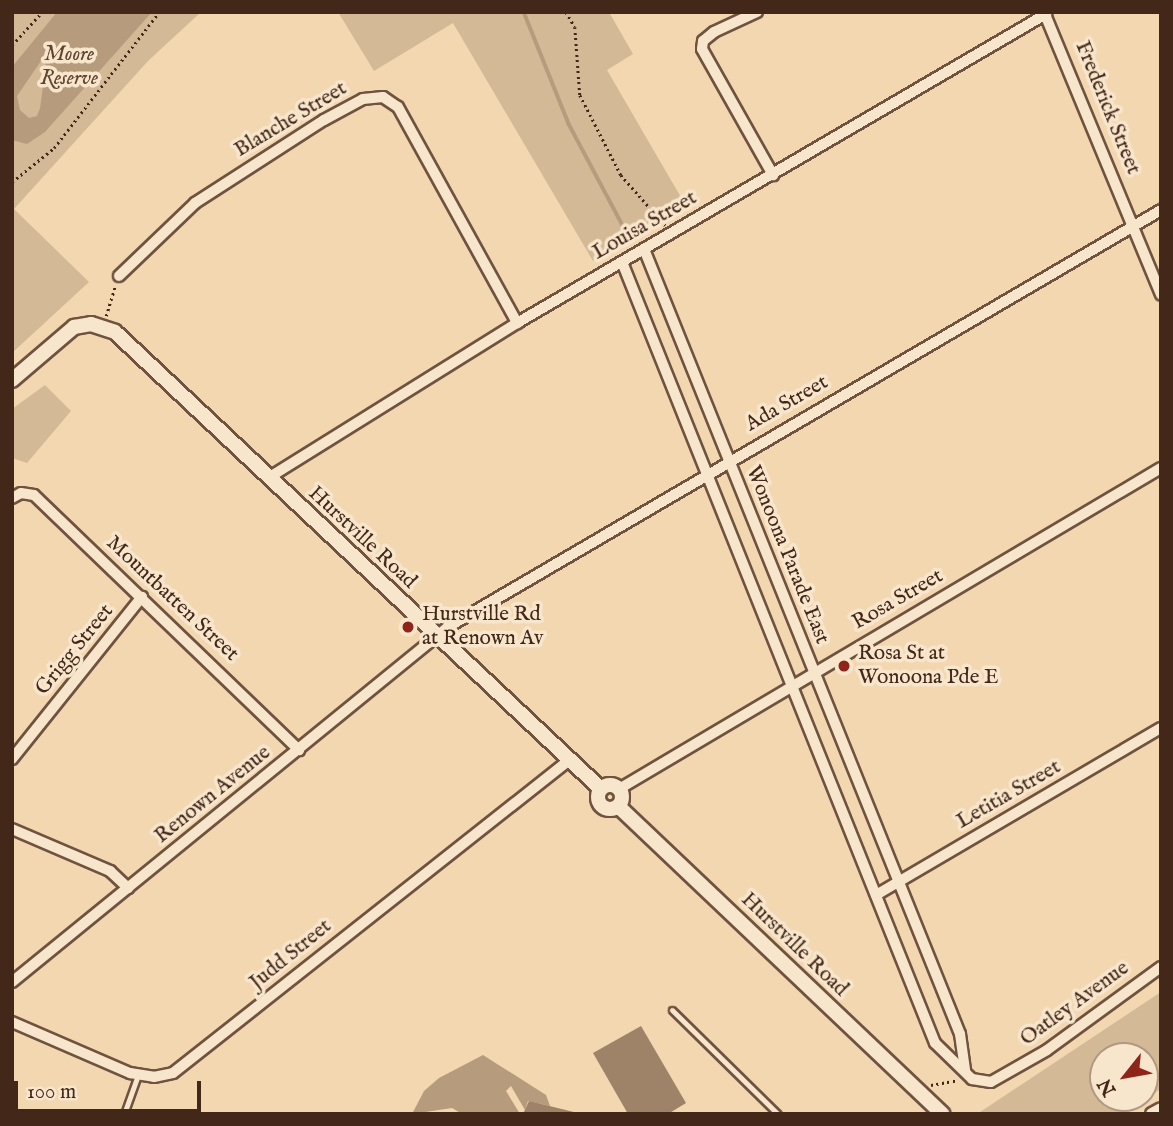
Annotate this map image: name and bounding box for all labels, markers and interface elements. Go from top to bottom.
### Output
street label: Frederick Street [1069,38,1145,178]
park label: Moore Reserve [40,42,98,92]
street label: Blanche Street [230,77,352,163]
street label: Louisa Street [588,186,702,266]
street label: Ada Street [741,370,833,438]
street label: Wonoona Parade East [740,462,834,648]
street label: Hurstville Road [303,481,421,595]
street label: Mountbatten Street [100,531,244,667]
street label: Rosa Street [848,564,948,636]
street label: Grigg Street [31,599,119,701]
place label: Hurstville Rd at Renown Av [422,602,543,652]
marker: Hurstville Rd at Renown Av [400,619,416,635]
place label: Rosa St at Wonoona Pde E [858,641,998,691]
marker: Rosa St at Wonoona Pde E [836,658,852,674]
street label: Renown Avenue [150,741,276,849]
street label: Letitia Street [952,755,1066,835]
street label: Hurstville Road [735,888,853,1002]
street label: Judd Street [245,914,337,996]
street label: Oatley Avenue [1016,956,1134,1052]
north arrow [1089,1042,1159,1112]
scale bar [18,1066,205,1110]
text: N [1093,1074,1122,1100]
text: 100 m [27,1079,76,1106]

